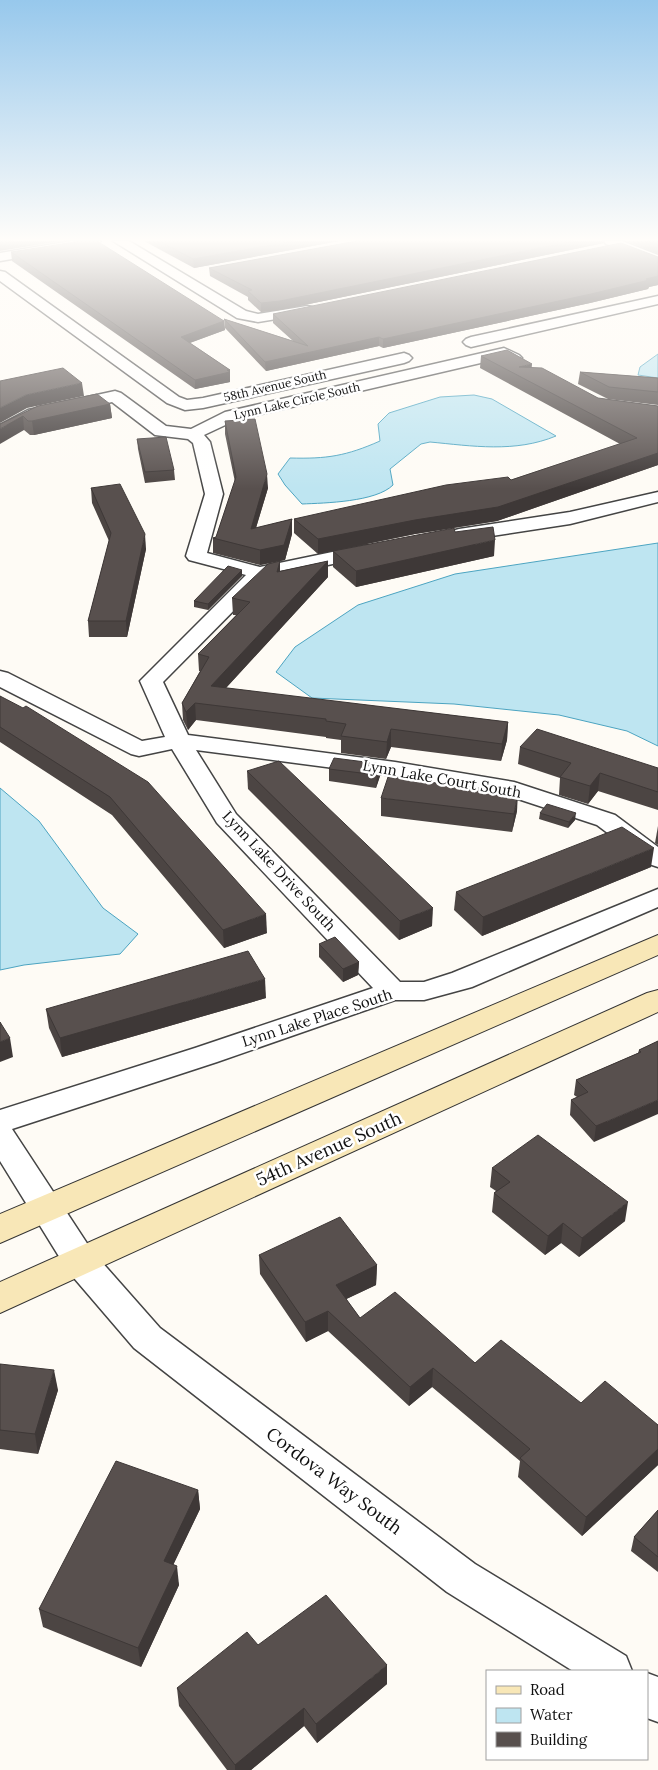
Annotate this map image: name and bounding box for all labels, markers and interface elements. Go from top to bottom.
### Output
street label: 58th Avenue South [222,366,328,405]
street label: Lynn Lake Circle South [232,379,361,422]
street label: Lynn Lake Court South [361,755,523,802]
street label: Lynn Lake Drive South [219,807,340,935]
street label: Lynn Lake Place South [239,984,394,1051]
street label: 54th Avenue South [252,1106,405,1191]
street label: Cordova Way South [262,1422,407,1539]
legend [486,1670,648,1760]
text: Road [530,1680,565,1699]
text: Water [530,1705,573,1724]
text: Building [530,1730,588,1749]

